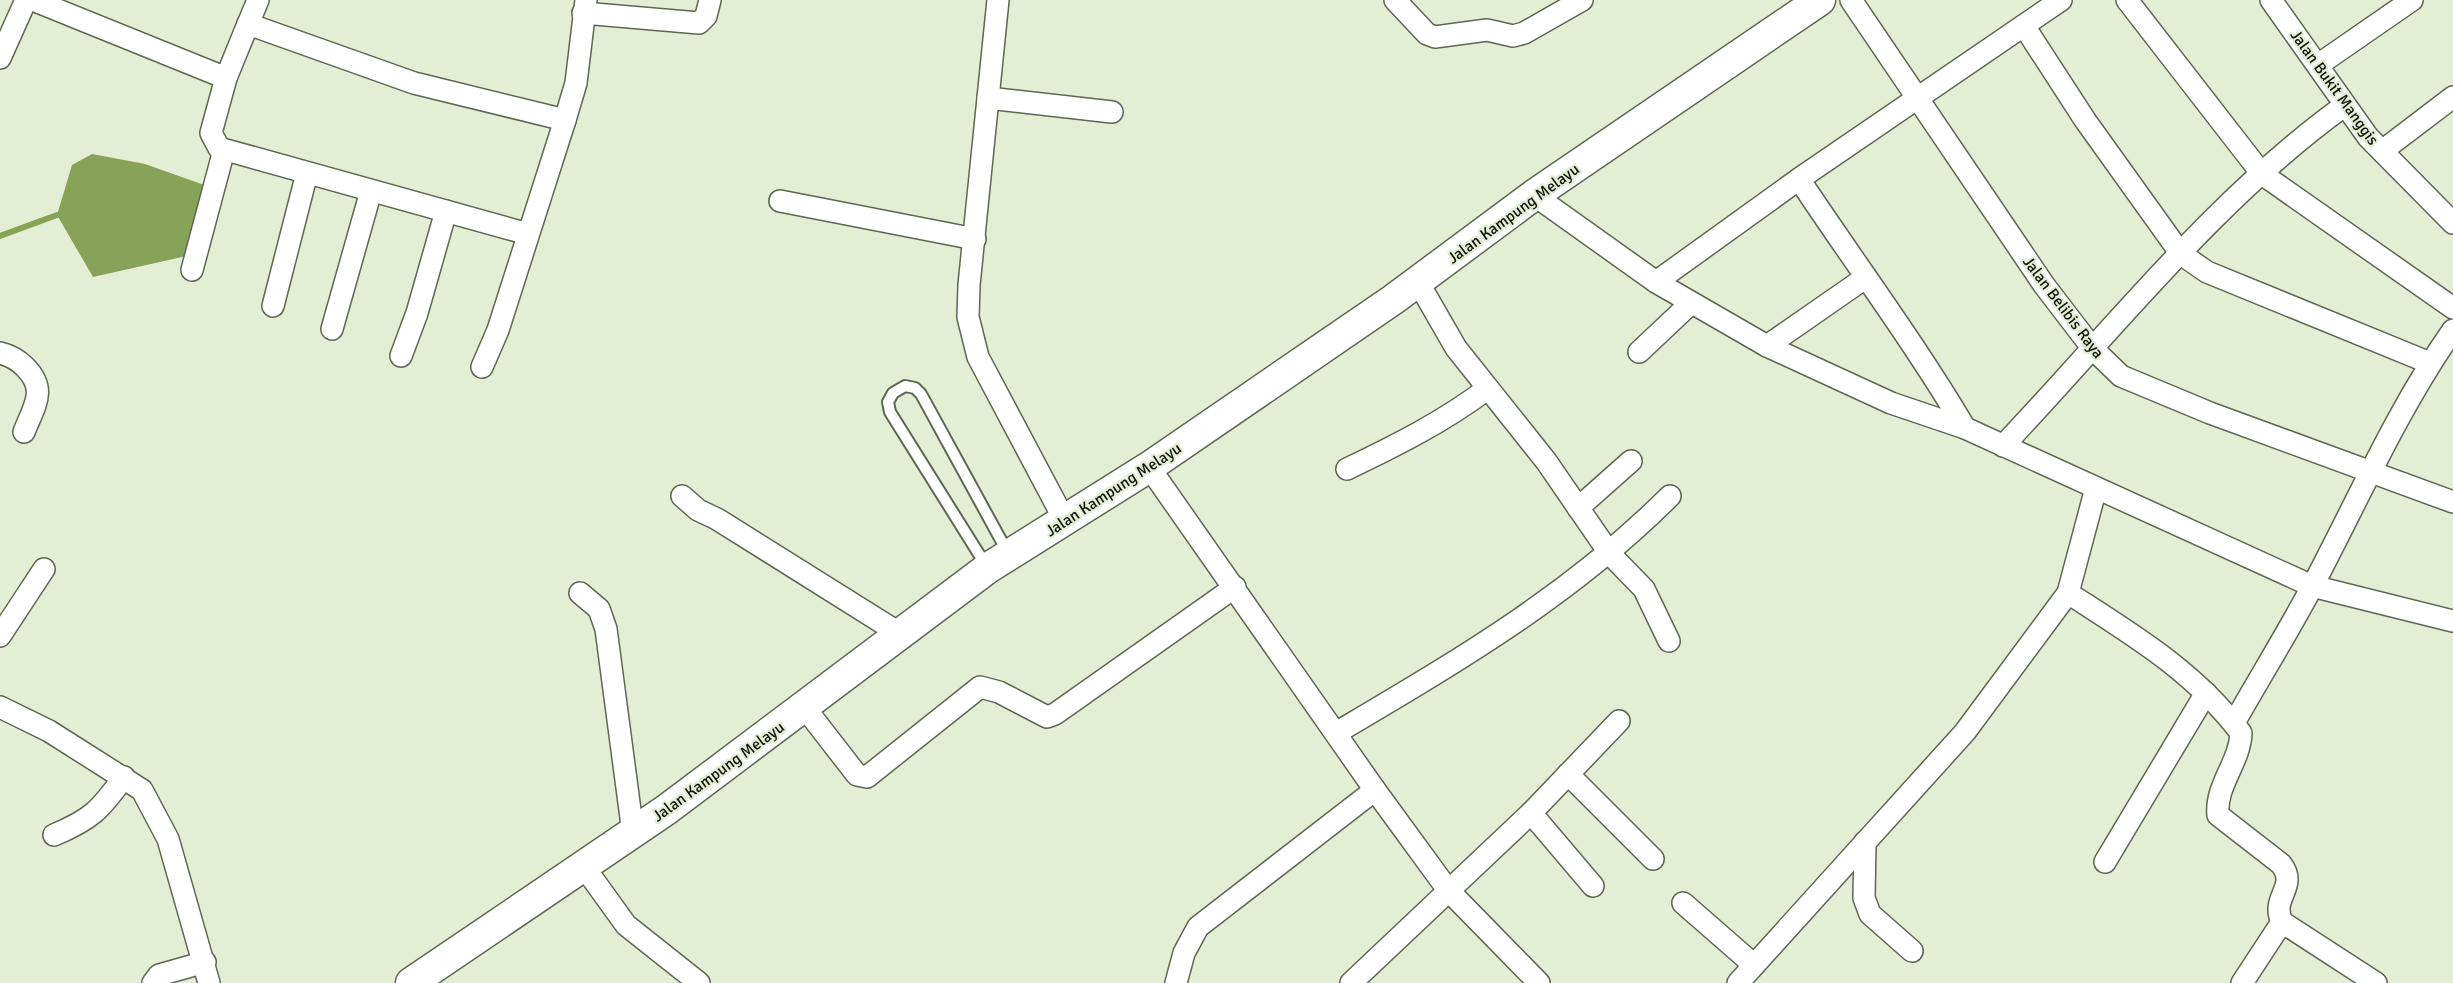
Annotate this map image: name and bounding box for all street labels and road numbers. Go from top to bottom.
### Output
street label: Jalan Bukit Manggis [2286,26,2383,149]
street label: Jalan Kampung Melayu [1444,159,1583,268]
street label: Jalan Belibis Raya [2018,253,2108,363]
street label: Jalan Kampung Melayu [1042,438,1185,541]
street label: Jalan Kampung Melayu [649,717,788,826]

